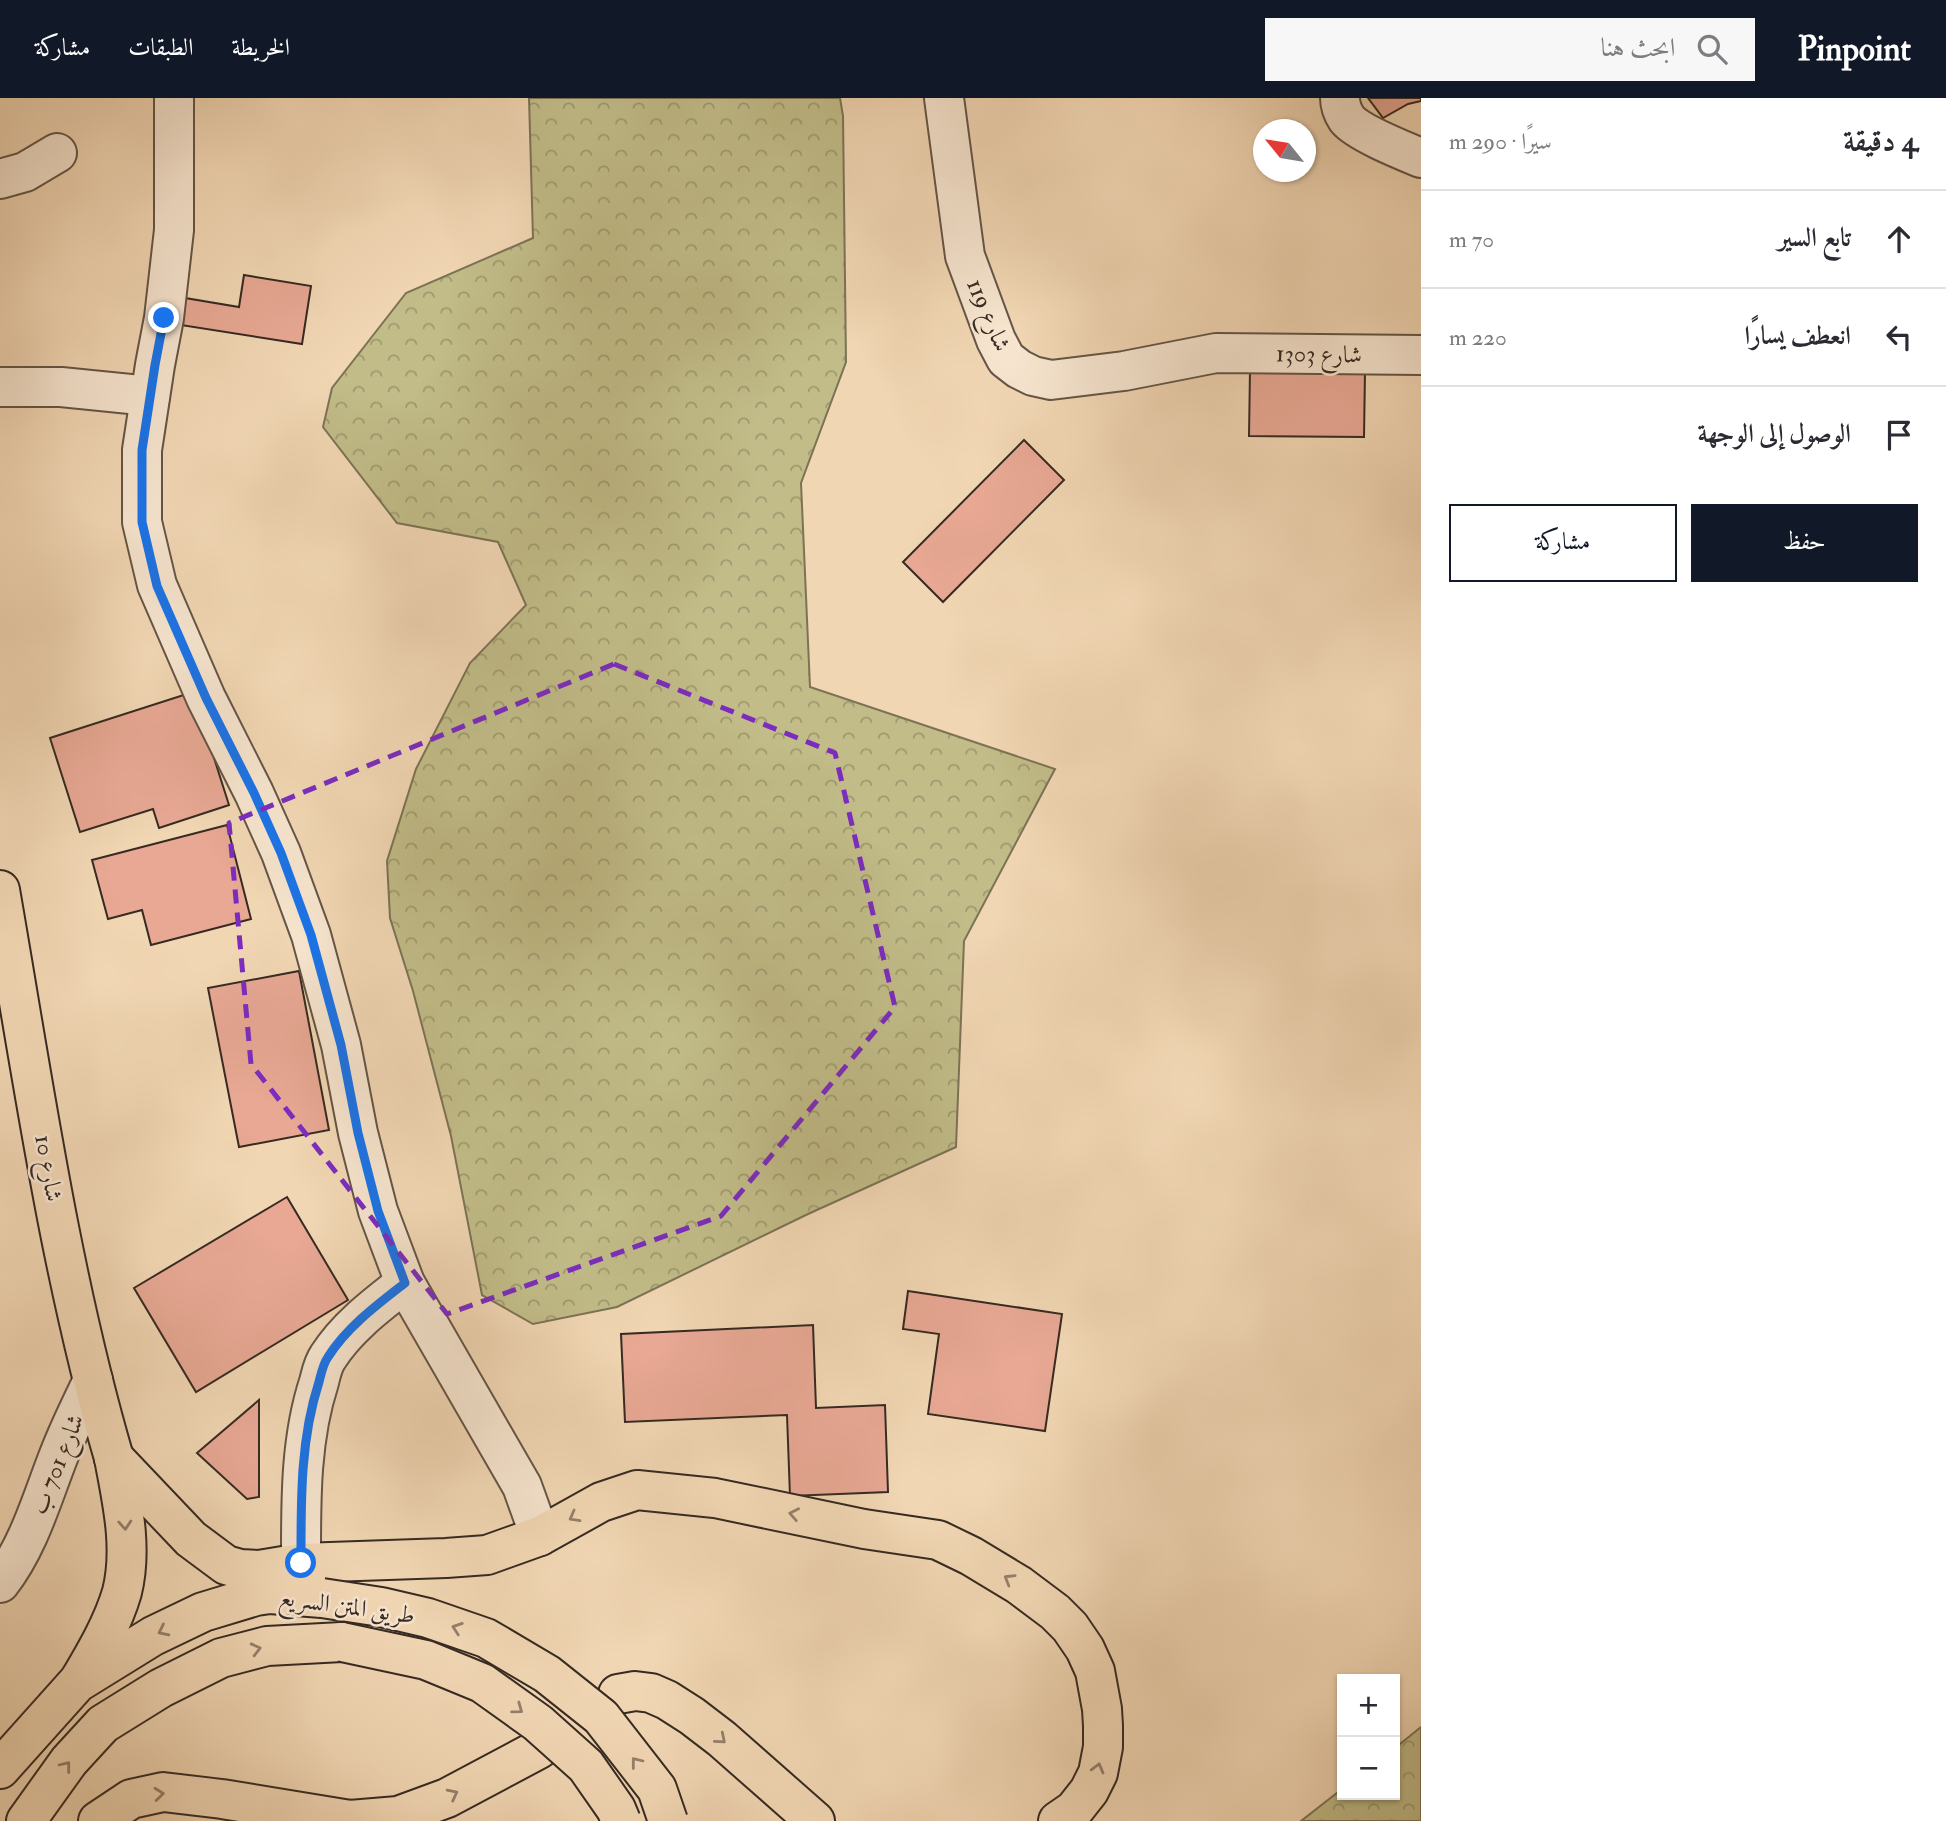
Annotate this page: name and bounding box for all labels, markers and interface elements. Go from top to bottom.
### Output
search box [1265,18,1755,81]
text: Pinpoint [1797,29,1911,70]
icon: search [1693,30,1731,68]
text: مشاركة [35,32,90,63]
text: الطبقات [128,32,194,63]
text: الخريطة [232,32,290,63]
text: ابحث هنا [1601,32,1675,64]
north arrow [1253,119,1316,182]
text: 4 دقيقة [1843,123,1918,160]
text: سيرًا · 290 m [1449,127,1552,156]
icon: ahead [1880,220,1918,258]
text: تابع السير [1778,222,1851,254]
text: 70 m [1449,225,1494,254]
street label: شارع 119 [956,274,1018,358]
route end [148,302,179,333]
icon: left [1880,318,1918,356]
text: انعطف يسارًا [1745,320,1851,352]
text: 220 m [1449,323,1507,352]
street label: شارع 1303 [1276,338,1362,375]
icon: arrive [1880,416,1918,454]
text: الوصول إلى الوجهة [1698,418,1851,450]
button: مشاركة [1449,504,1677,582]
button: حفظ [1691,504,1918,582]
street label: شارع 10 [23,1132,70,1205]
street label: شارع 701 ب [23,1409,95,1520]
one-way arrow [788,1507,800,1522]
one-way arrow [569,1509,581,1522]
one-way arrow [117,1520,132,1531]
route start [285,1547,316,1578]
one-way arrow [1003,1574,1016,1587]
street label: طريق المتن السريع [276,1582,417,1637]
one-way arrow [451,1622,463,1636]
one-way arrow [158,1623,170,1637]
one-way arrow [250,1643,262,1657]
map controls [1337,1674,1400,1800]
button: + [1337,1674,1400,1737]
one-way arrow [510,1701,523,1713]
one-way arrow [713,1731,726,1743]
button: − [1337,1737,1400,1800]
one-way arrow [631,1757,644,1769]
one-way arrow [58,1761,71,1773]
one-way arrow [1090,1762,1104,1774]
one-way arrow [154,1787,165,1802]
one-way arrow [446,1789,458,1803]

